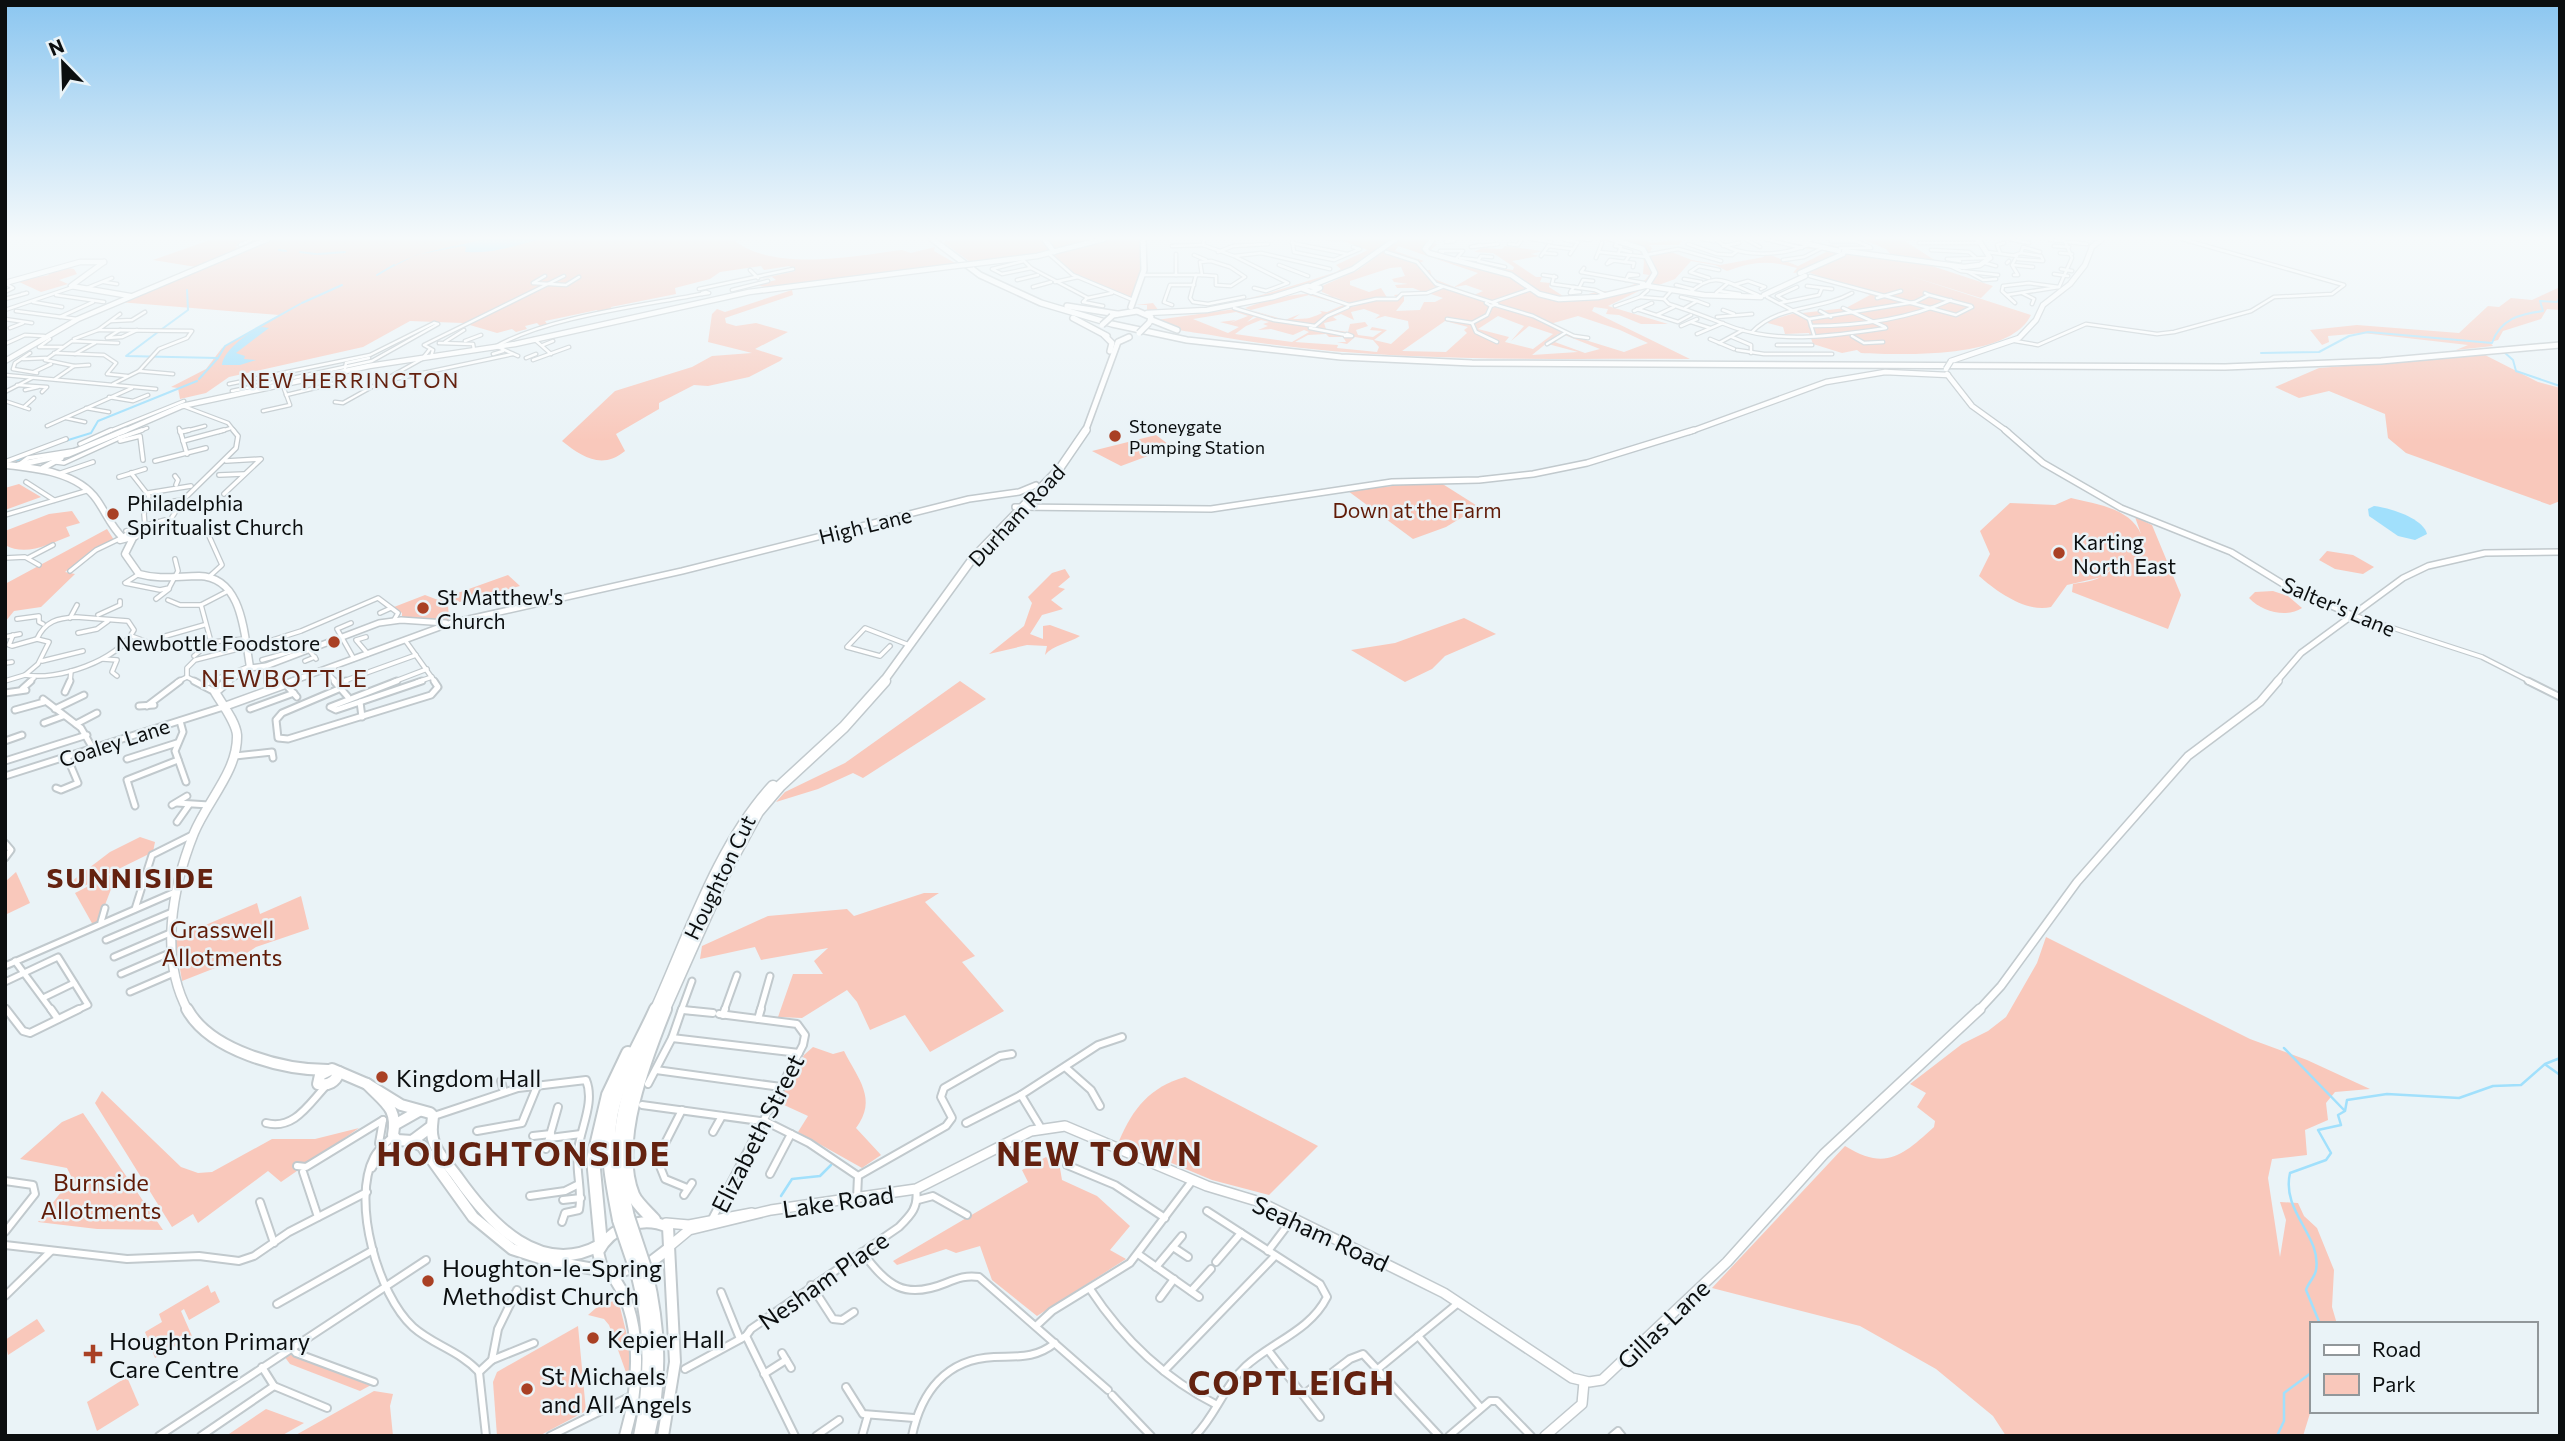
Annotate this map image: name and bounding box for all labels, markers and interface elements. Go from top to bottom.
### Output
north arrow [28,28,98,98]
text: N [45,34,67,60]
district label: NEW HERRINGTON [240,367,460,392]
place label: Stoneygate Pumping Station [1129,415,1265,458]
marker: Stoneygate Pumping Station [1107,428,1123,444]
street label: Durham Road [963,459,1069,571]
place label: Philadelphia Spiritualist Church [127,490,304,539]
park label: Down at the Farm [1332,497,1502,522]
street label: High Lane [816,501,914,549]
marker: Philadelphia Spiritualist Church [105,506,121,522]
place label: Karting North East [2073,529,2176,578]
marker: Karting North East [2051,545,2067,561]
street label: Salter's Lane [2279,571,2399,641]
place label: St Matthew's Church [437,584,563,633]
marker: St Matthew's Church [415,600,431,616]
place label: Newbottle Foodstore [116,630,320,655]
marker: Newbottle Foodstore [326,634,342,650]
district label: NEWBOTTLE [201,663,369,692]
street label: Coaley Lane [55,712,173,772]
street label: Houghton Cut [678,811,760,943]
district label: SUNNISIDE [47,860,215,894]
park label: Grasswell Allotments [162,914,282,971]
street label: Elizabeth Street [705,1049,809,1217]
place label: Kingdom Hall [396,1063,541,1092]
marker: Kingdom Hall [374,1069,390,1085]
district label: HOUGHTONSIDE [377,1132,671,1173]
district label: NEW TOWN [996,1132,1204,1173]
park label: Burnside Allotments [41,1167,161,1224]
street label: Lake Road [780,1179,896,1223]
street label: Seaham Road [1248,1189,1394,1277]
street label: Nesham Place [753,1225,893,1335]
place label: Houghton-le-Spring Methodist Church [442,1253,662,1310]
marker: Houghton-le-Spring Methodist Church [420,1273,436,1289]
street label: Gillas Lane [1611,1273,1715,1375]
legend [2310,1322,2537,1413]
place label: Kepier Hall [607,1324,725,1353]
place label: Houghton Primary Care Centre [109,1326,310,1383]
marker: Kepier Hall [585,1330,601,1346]
text: Road [2372,1336,2421,1361]
marker: Houghton Primary Care Centre [83,1344,103,1364]
place label: St Michaels and All Angels [541,1361,692,1418]
district label: COPTLEIGH [1188,1361,1396,1402]
text: Park [2372,1371,2416,1396]
marker: St Michaels and All Angels [519,1381,535,1397]

